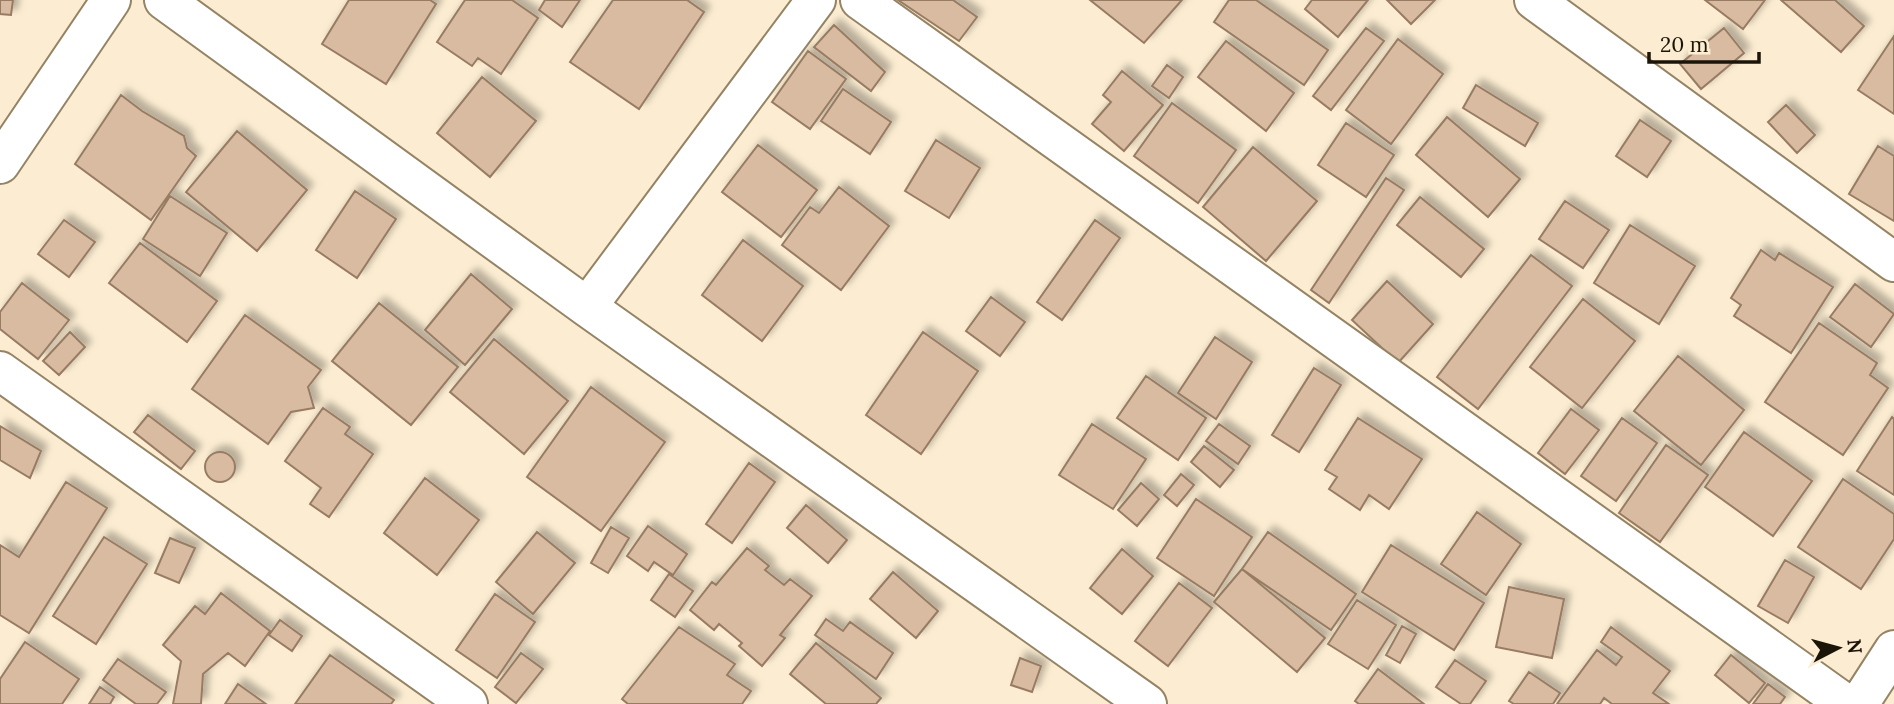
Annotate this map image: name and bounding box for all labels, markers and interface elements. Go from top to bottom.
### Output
scale bar [1649,21,1759,65]
text: 20 m [1660,31,1709,58]
north arrow [1803,613,1873,683]
text: N [1842,638,1868,655]

